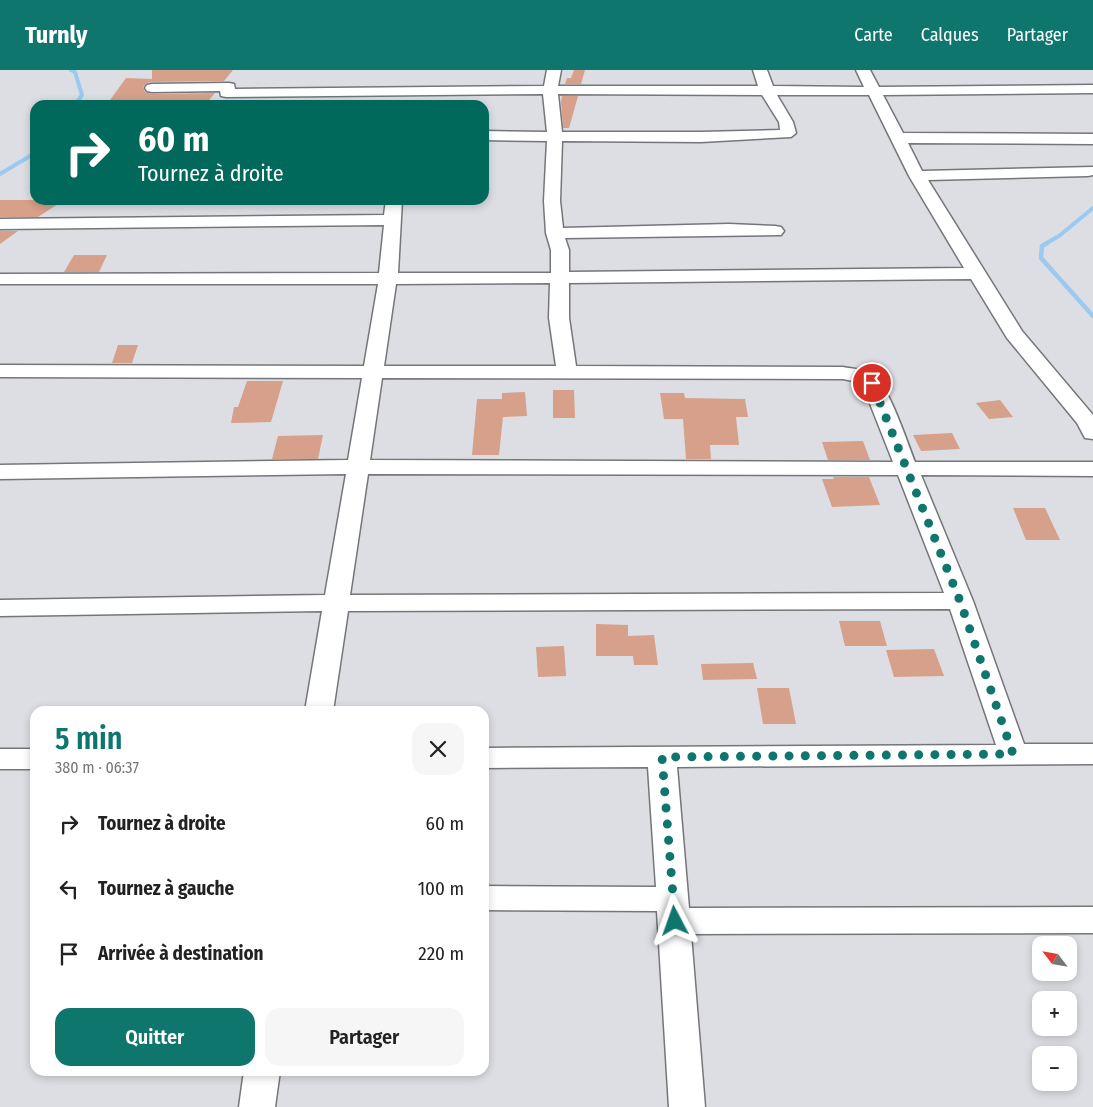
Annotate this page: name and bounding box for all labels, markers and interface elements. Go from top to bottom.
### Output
text: Turnly [25,21,87,49]
text: Carte [854,24,893,46]
text: Calques [921,24,979,46]
text: Partager [1007,24,1068,46]
text: 60 m [138,118,209,160]
icon: right [55,120,120,185]
text: Tournez à droite [138,160,284,187]
pin [851,362,893,404]
icon: arrive [858,369,886,397]
text: 5 min [55,721,122,757]
button: close [412,723,464,775]
text: 380 m · 06:37 [55,758,139,777]
icon: right [55,810,83,838]
text: Tournez à droite [98,812,226,835]
text: 60 m [426,812,464,835]
icon: left [55,875,83,903]
text: Tournez à gauche [98,877,234,900]
text: 100 m [418,877,464,900]
position arrow [648,894,700,946]
north arrow [1032,936,1078,981]
map controls [1032,936,1077,1091]
icon: arrive [55,940,83,968]
text: Arrivée à destination [98,942,264,965]
text: 220 m [418,942,464,965]
button: + [1032,991,1077,1036]
button: Quitter [55,1008,255,1066]
button: Partager [265,1008,464,1066]
button: − [1032,1046,1077,1091]

